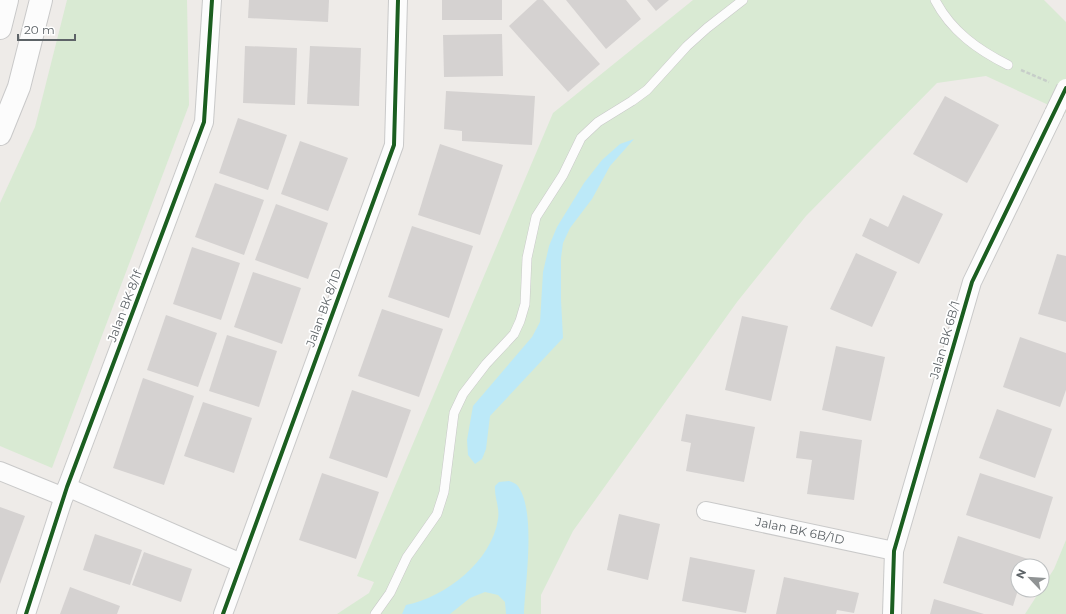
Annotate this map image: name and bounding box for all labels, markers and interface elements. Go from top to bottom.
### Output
scale bar [18,16,75,42]
text: 20 m [24,22,55,37]
street label: Jalan BK 8/1f [104,267,145,345]
street label: Jalan BK 8/1D [302,267,345,350]
street label: Jalan BK 6B/1 [926,299,963,382]
street label: Jalan BK 6B/1D [753,514,846,547]
north arrow [1010,558,1050,598]
text: N [1013,567,1029,581]

